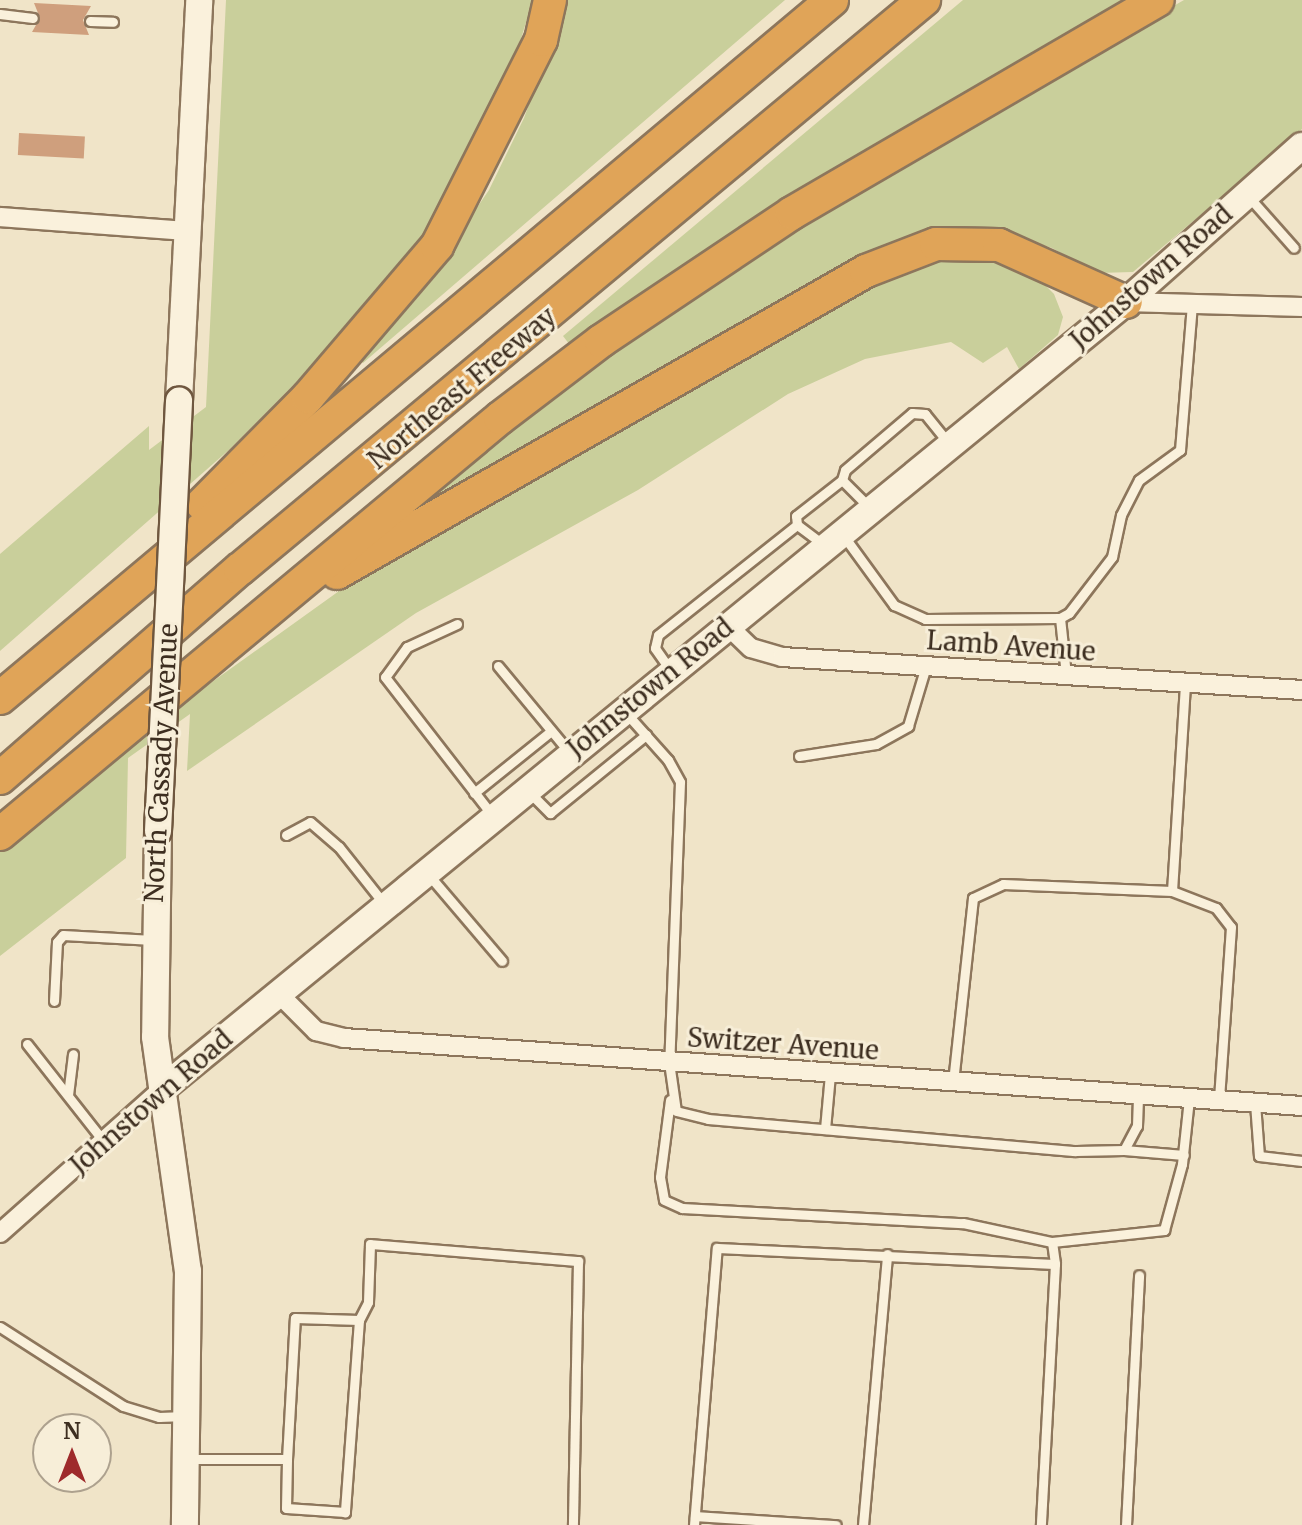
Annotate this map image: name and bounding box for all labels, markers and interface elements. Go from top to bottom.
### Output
street label: Johnstown Road [1064,198,1238,356]
street label: Northeast Freeway [362,300,562,476]
street label: Johnstown Road [561,612,739,764]
street label: North Cassady Avenue [138,623,184,903]
street label: Lamb Avenue [925,625,1097,667]
street label: Switzer Avenue [686,1022,880,1066]
street label: Johnstown Road [64,1023,238,1181]
north arrow [32,1413,112,1493]
text: N [63,1417,81,1445]

